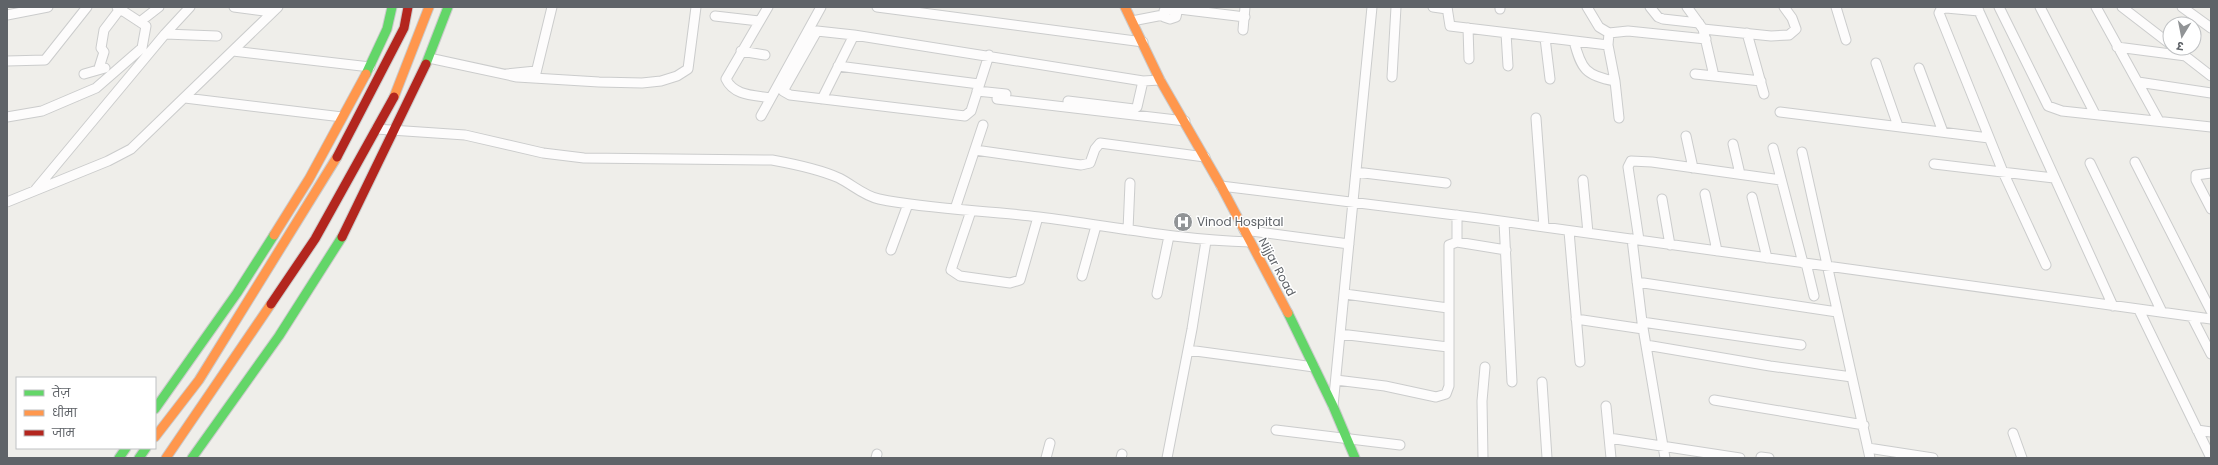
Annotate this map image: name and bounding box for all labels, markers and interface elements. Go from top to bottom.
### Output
north arrow [2162,16,2202,56]
text: उ [2175,37,2186,54]
hospital icon: Vinod Hospital [1172,211,1194,233]
place label: Vinod Hospital [1197,213,1284,230]
street label: Nijjar Road [1255,234,1300,299]
legend [16,377,156,449]
text: तेज़ [51,384,71,401]
text: धीमा [52,404,78,421]
text: जाम [51,424,76,441]

